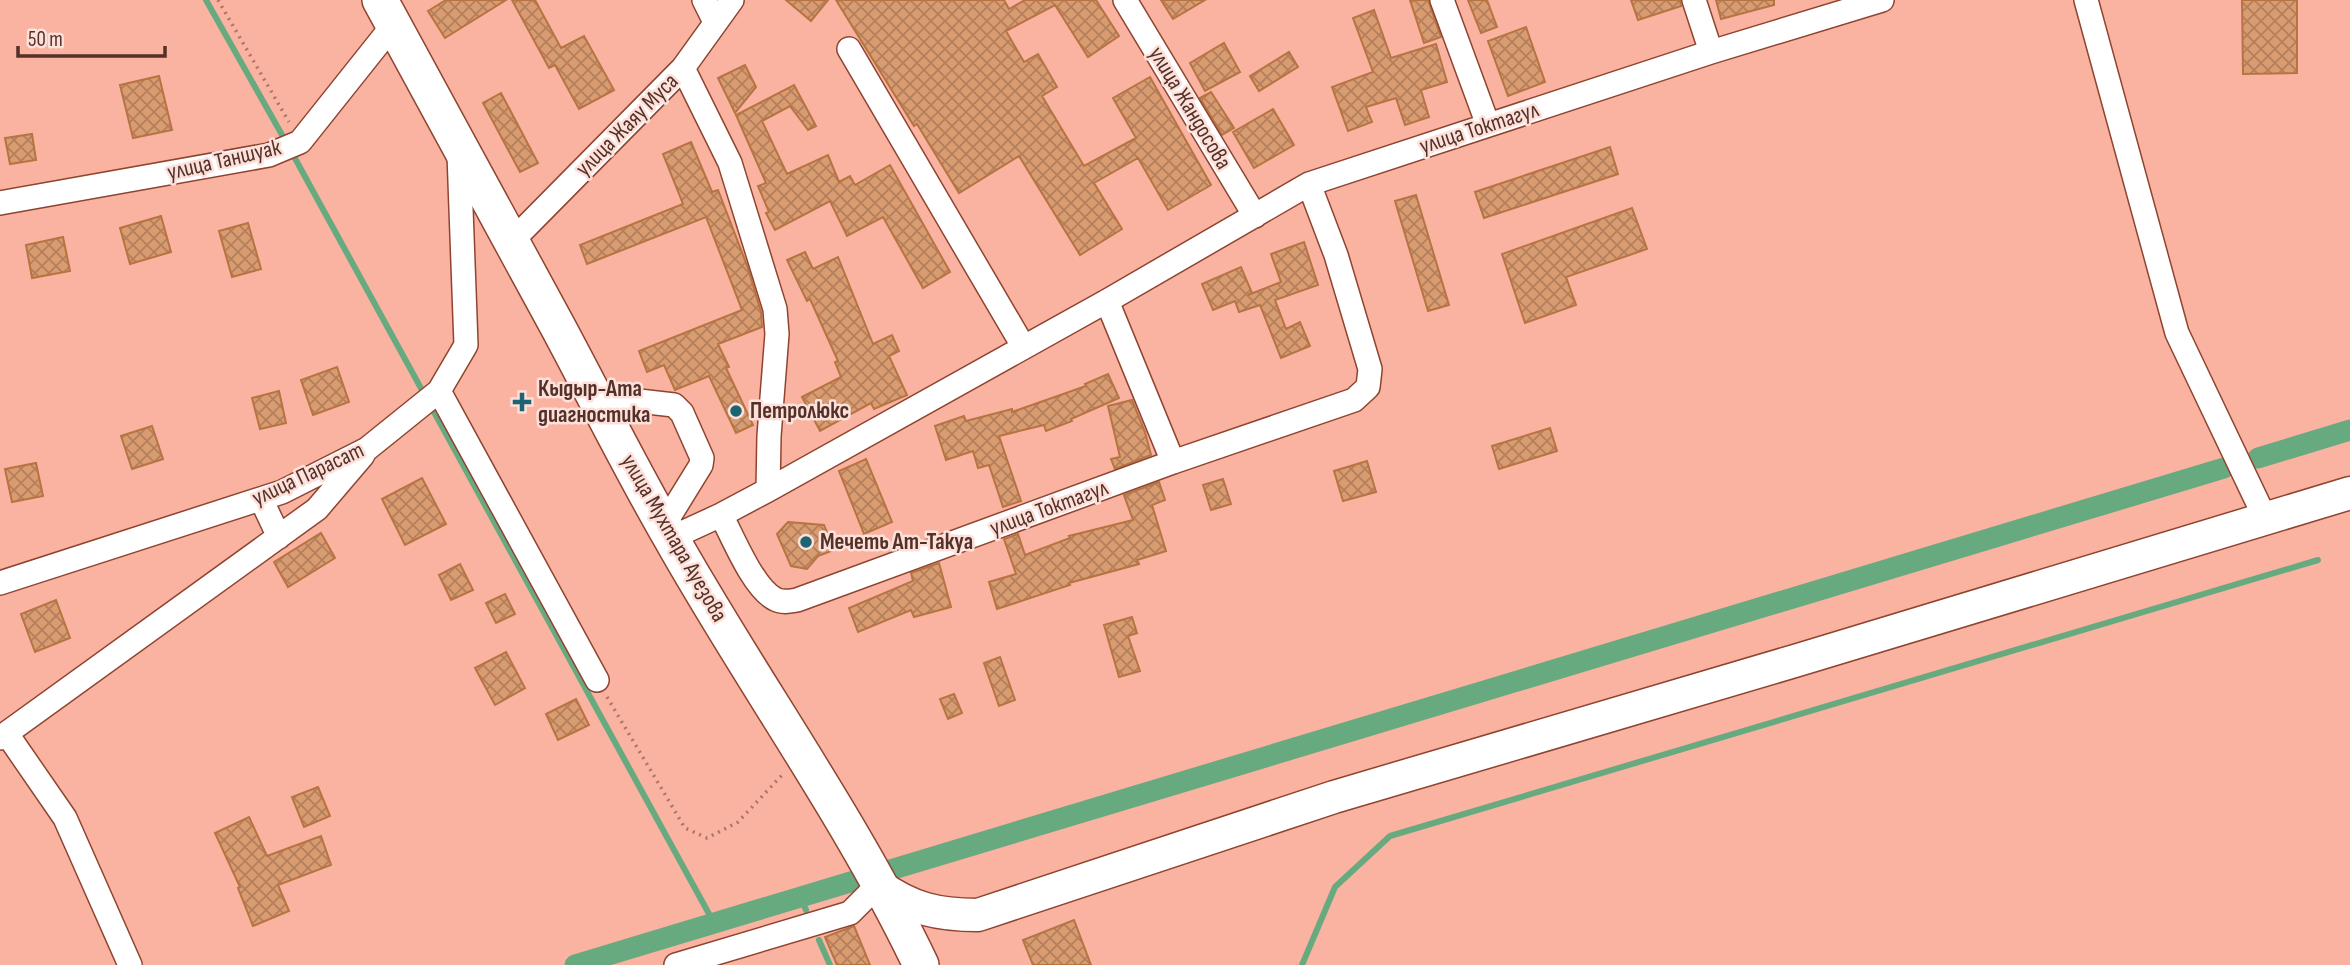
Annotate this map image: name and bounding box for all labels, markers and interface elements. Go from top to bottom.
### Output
scale bar [18,14,164,58]
text: 50 m [28,27,63,52]
street label: улица Жандосова [1142,42,1238,174]
street label: улица Жаяу Муса [570,68,684,182]
street label: улица Токтагул [1416,95,1543,160]
street label: улица Таншуак [164,133,284,187]
place label: Кыдыр-Ата диагностика [538,375,650,429]
marker: Кыдыр-Ата диагностика [512,392,532,412]
place label: Петролюкс [750,397,849,425]
marker: Петролюкс [728,403,744,419]
street label: улица Парасат [248,436,368,512]
street label: улица Мухтара Ауезова [615,449,733,627]
street label: улица Токтагул [986,473,1113,542]
place label: Мечеть Ат-Такуа [820,528,973,556]
marker: Мечеть Ат-Такуа [798,534,814,550]

